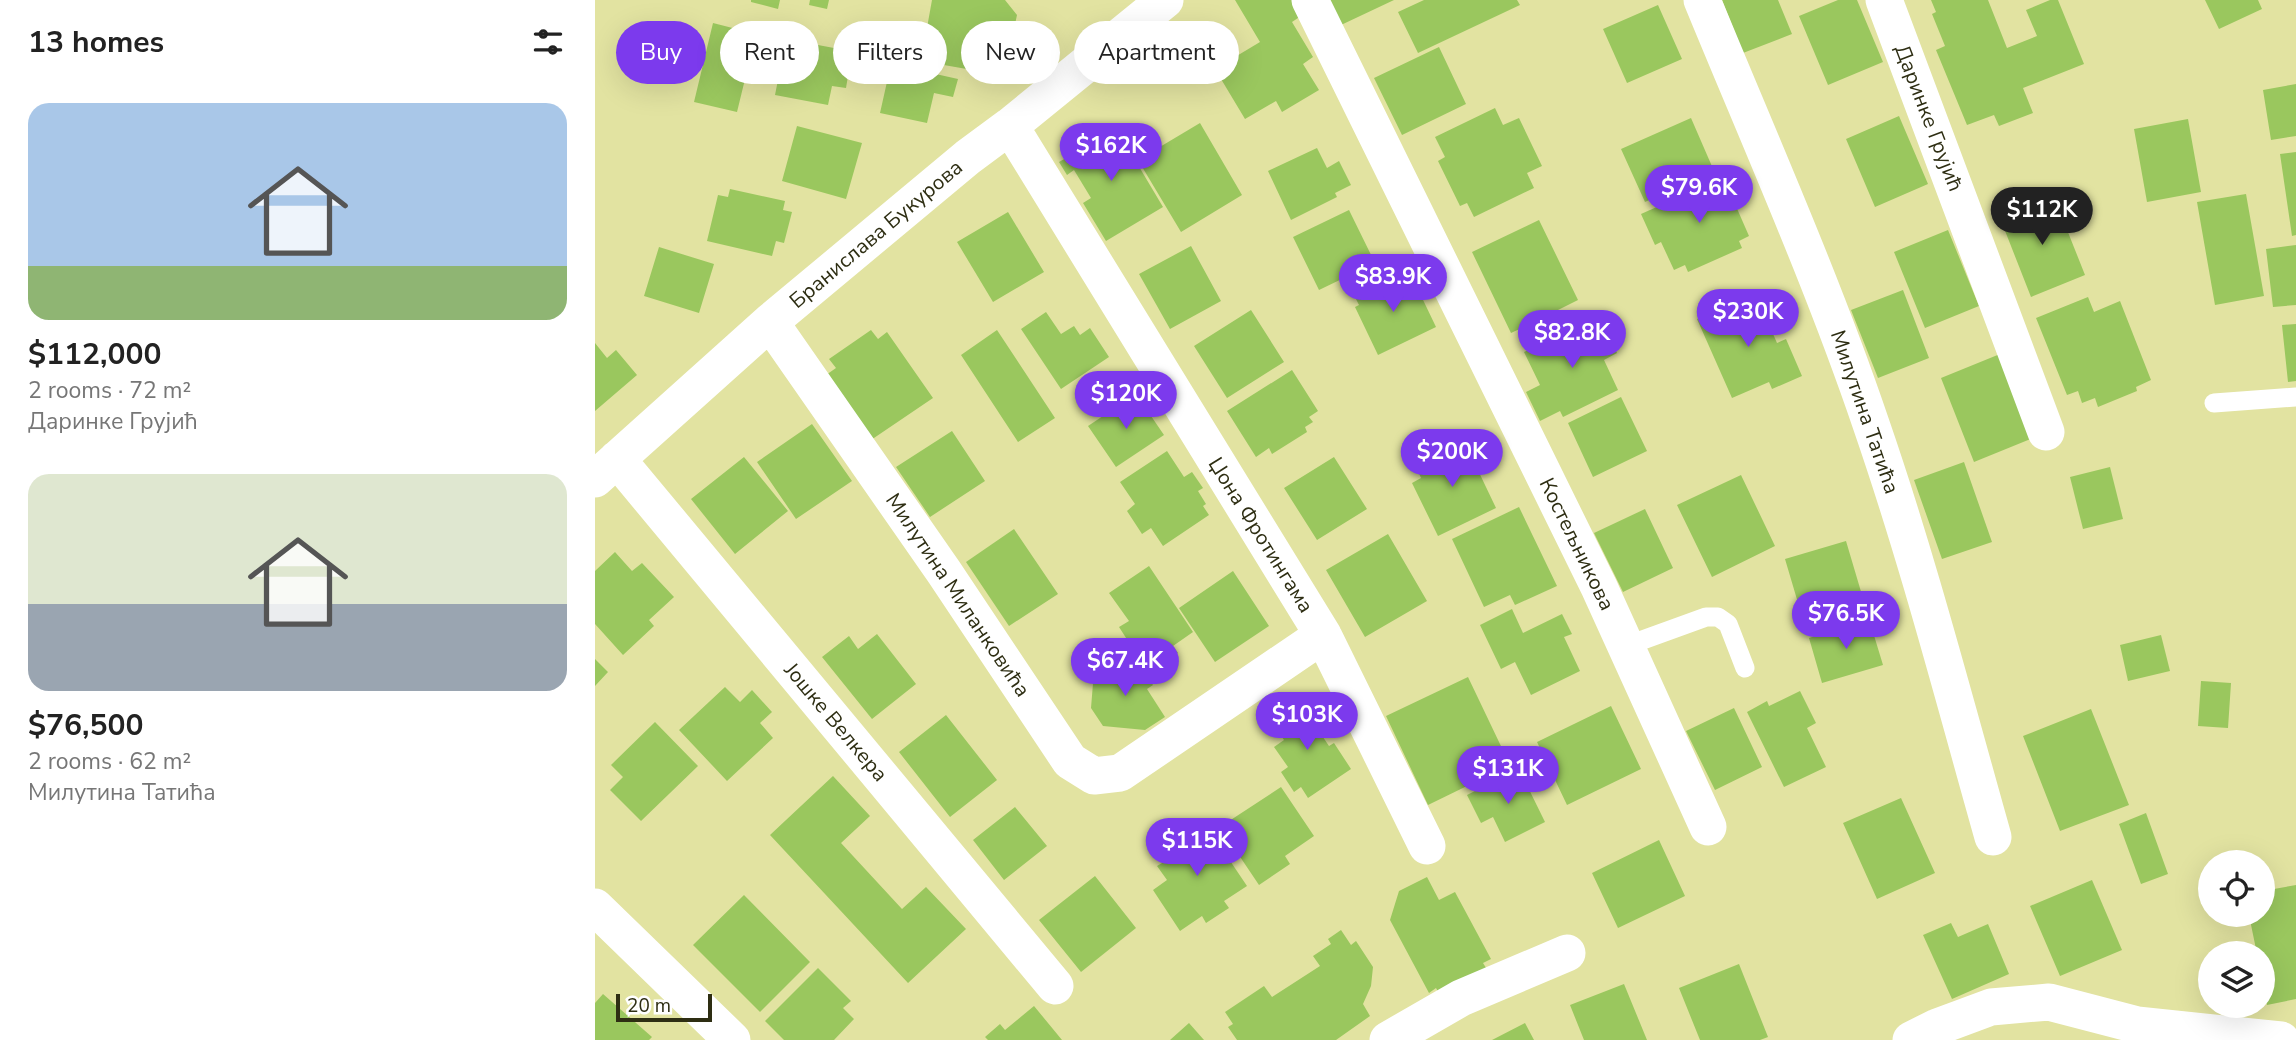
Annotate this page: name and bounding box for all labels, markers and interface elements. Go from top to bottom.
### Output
chip: Buy [616,21,706,84]
chip: Rent [720,21,819,84]
chip: Filters [833,21,947,84]
chip: New [961,21,1060,84]
chip: Apartment [1074,21,1239,84]
text: 13 homes [28,22,164,63]
icon: filters [529,23,567,61]
street label: Даринке Грујић [1888,41,1970,195]
pin: $162K [1062,124,1160,183]
text: $162K [1076,130,1146,161]
icon: home [235,148,361,274]
street label: Бранислава Букурова [784,153,968,315]
pin: $79.6K [1642,166,1756,225]
text: $79.6K [1661,172,1737,203]
pin: $112K [1993,188,2091,247]
text: $112K [2007,194,2077,225]
pin: $83.9K [1336,254,1450,314]
text: $83.9K [1355,261,1431,292]
pin: $230K [1699,290,1797,349]
text: $230K [1713,296,1783,327]
pin: $82.8K [1515,310,1629,370]
text: $82.8K [1534,317,1610,348]
street label: Милутина Татића [1824,326,1906,498]
text: $112,000 [28,334,161,375]
pin: $120K [1077,372,1175,431]
text: 2 rooms · 72 m² [28,375,191,406]
text: $120K [1091,378,1161,409]
text: Даринке Грујић [28,406,198,437]
pin: $200K [1403,430,1501,489]
text: $200K [1417,436,1487,467]
street label: Џона Фротингама [1202,452,1320,618]
street label: Костељникова [1533,473,1621,615]
street label: Милутина Миланковића [879,488,1037,702]
icon: home [235,519,361,645]
pin: $76.5K [1789,592,1903,651]
text: $76.5K [1808,598,1884,629]
pin: $67.4K [1068,638,1182,698]
text: $67.4K [1087,645,1163,676]
street label: Јошке Велкера [777,656,894,787]
pin: $103K [1258,692,1356,752]
text: $103K [1272,699,1342,730]
text: $76,500 [28,705,143,746]
text: 2 rooms · 62 m² [28,746,191,777]
pin: $131K [1459,746,1557,806]
text: $131K [1473,753,1543,784]
text: Милутина Татића [28,777,216,808]
pin: $115K [1148,818,1246,878]
text: $115K [1162,825,1232,856]
map controls [2198,850,2275,1018]
button: locate [2198,850,2275,927]
button: layers [2198,941,2275,1018]
scale bar [616,991,712,1023]
text: 20 m [627,993,671,1019]

